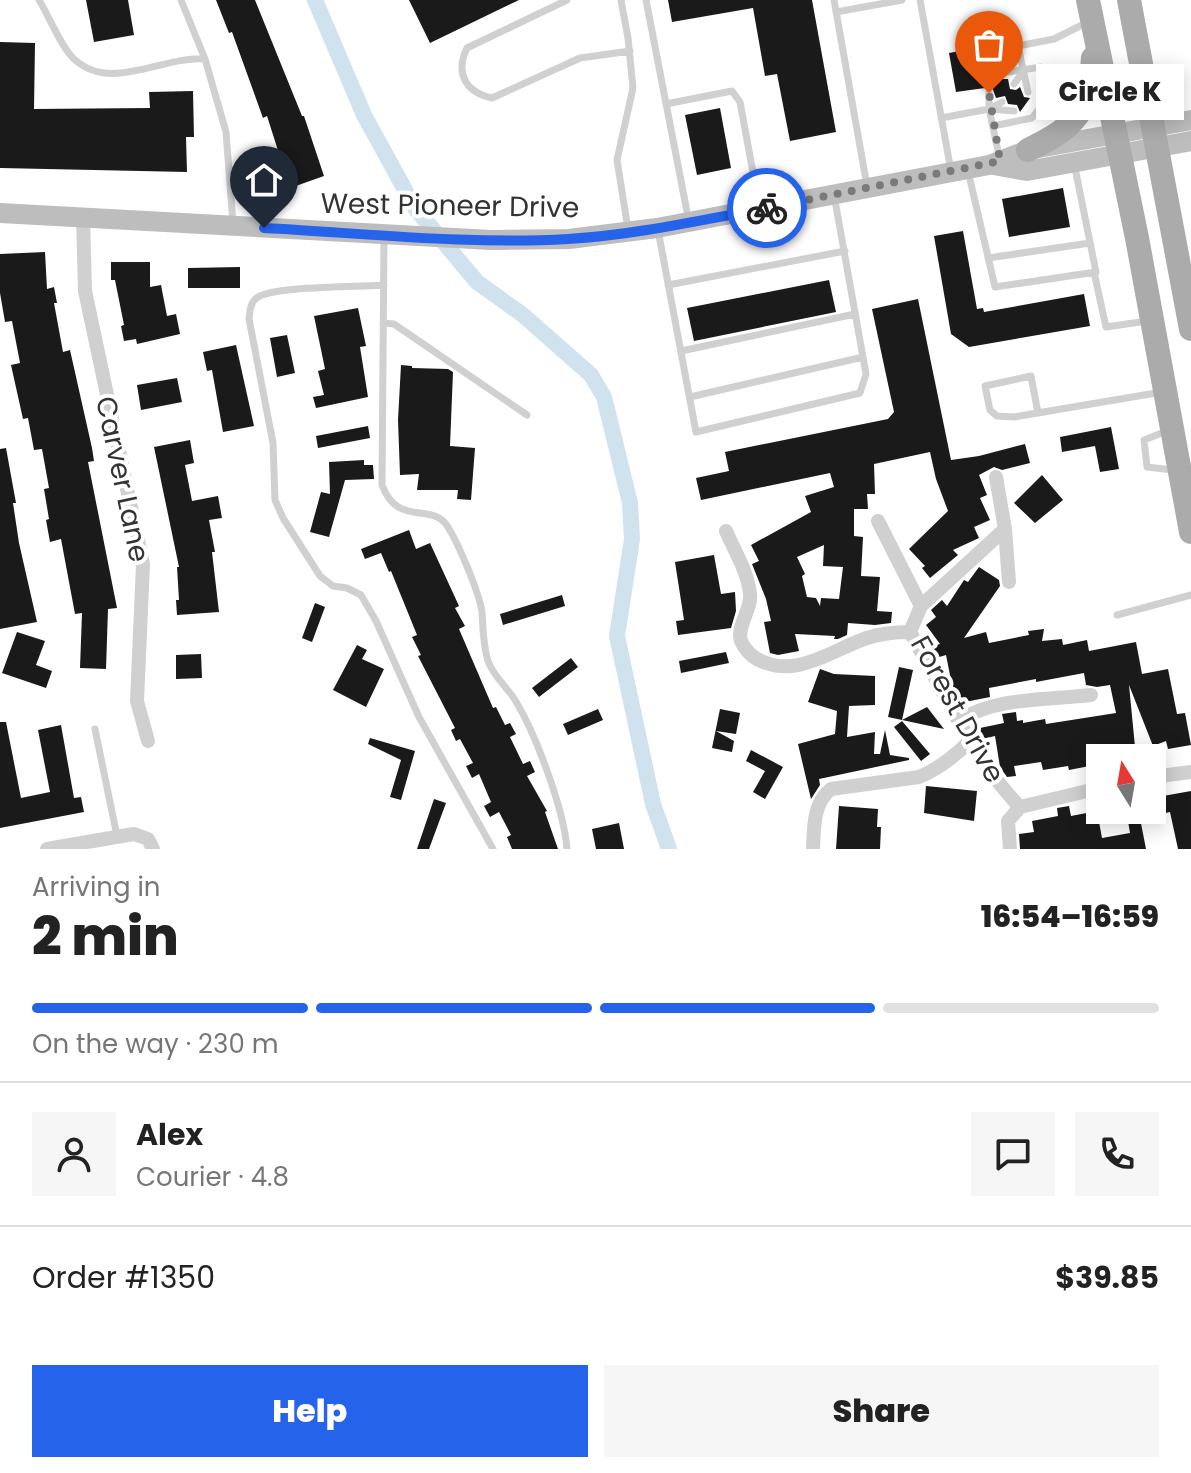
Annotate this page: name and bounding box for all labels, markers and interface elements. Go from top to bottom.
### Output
pin [955,11,1023,93]
icon: bag [967,23,1011,67]
callout: Circle K [1037,65,1185,121]
text: Circle K [1059,74,1162,110]
pin [230,146,298,228]
icon: home [242,158,286,202]
courier [727,168,807,248]
street label: West Pioneer Drive [320,184,580,227]
icon: bike [745,186,789,230]
street label: Carver Lane [86,393,159,565]
street label: Forest Drive [901,629,1014,790]
north arrow [1086,744,1166,824]
map controls [1086,744,1166,824]
text: Arriving in [32,869,161,905]
text: 16:54–16:59 [981,895,1159,938]
text: 2 min [32,900,179,973]
text: On the way · 230 m [32,1026,278,1062]
button: person [32,1112,116,1196]
button: chat [971,1112,1055,1196]
button: phone [1075,1112,1159,1196]
text: Alex [136,1113,203,1156]
text: Courier · 4.8 [136,1159,289,1195]
text: Order #1350 [32,1256,215,1299]
text: $39.85 [1055,1256,1159,1299]
button: Help [32,1365,588,1457]
button: Share [604,1365,1159,1457]

